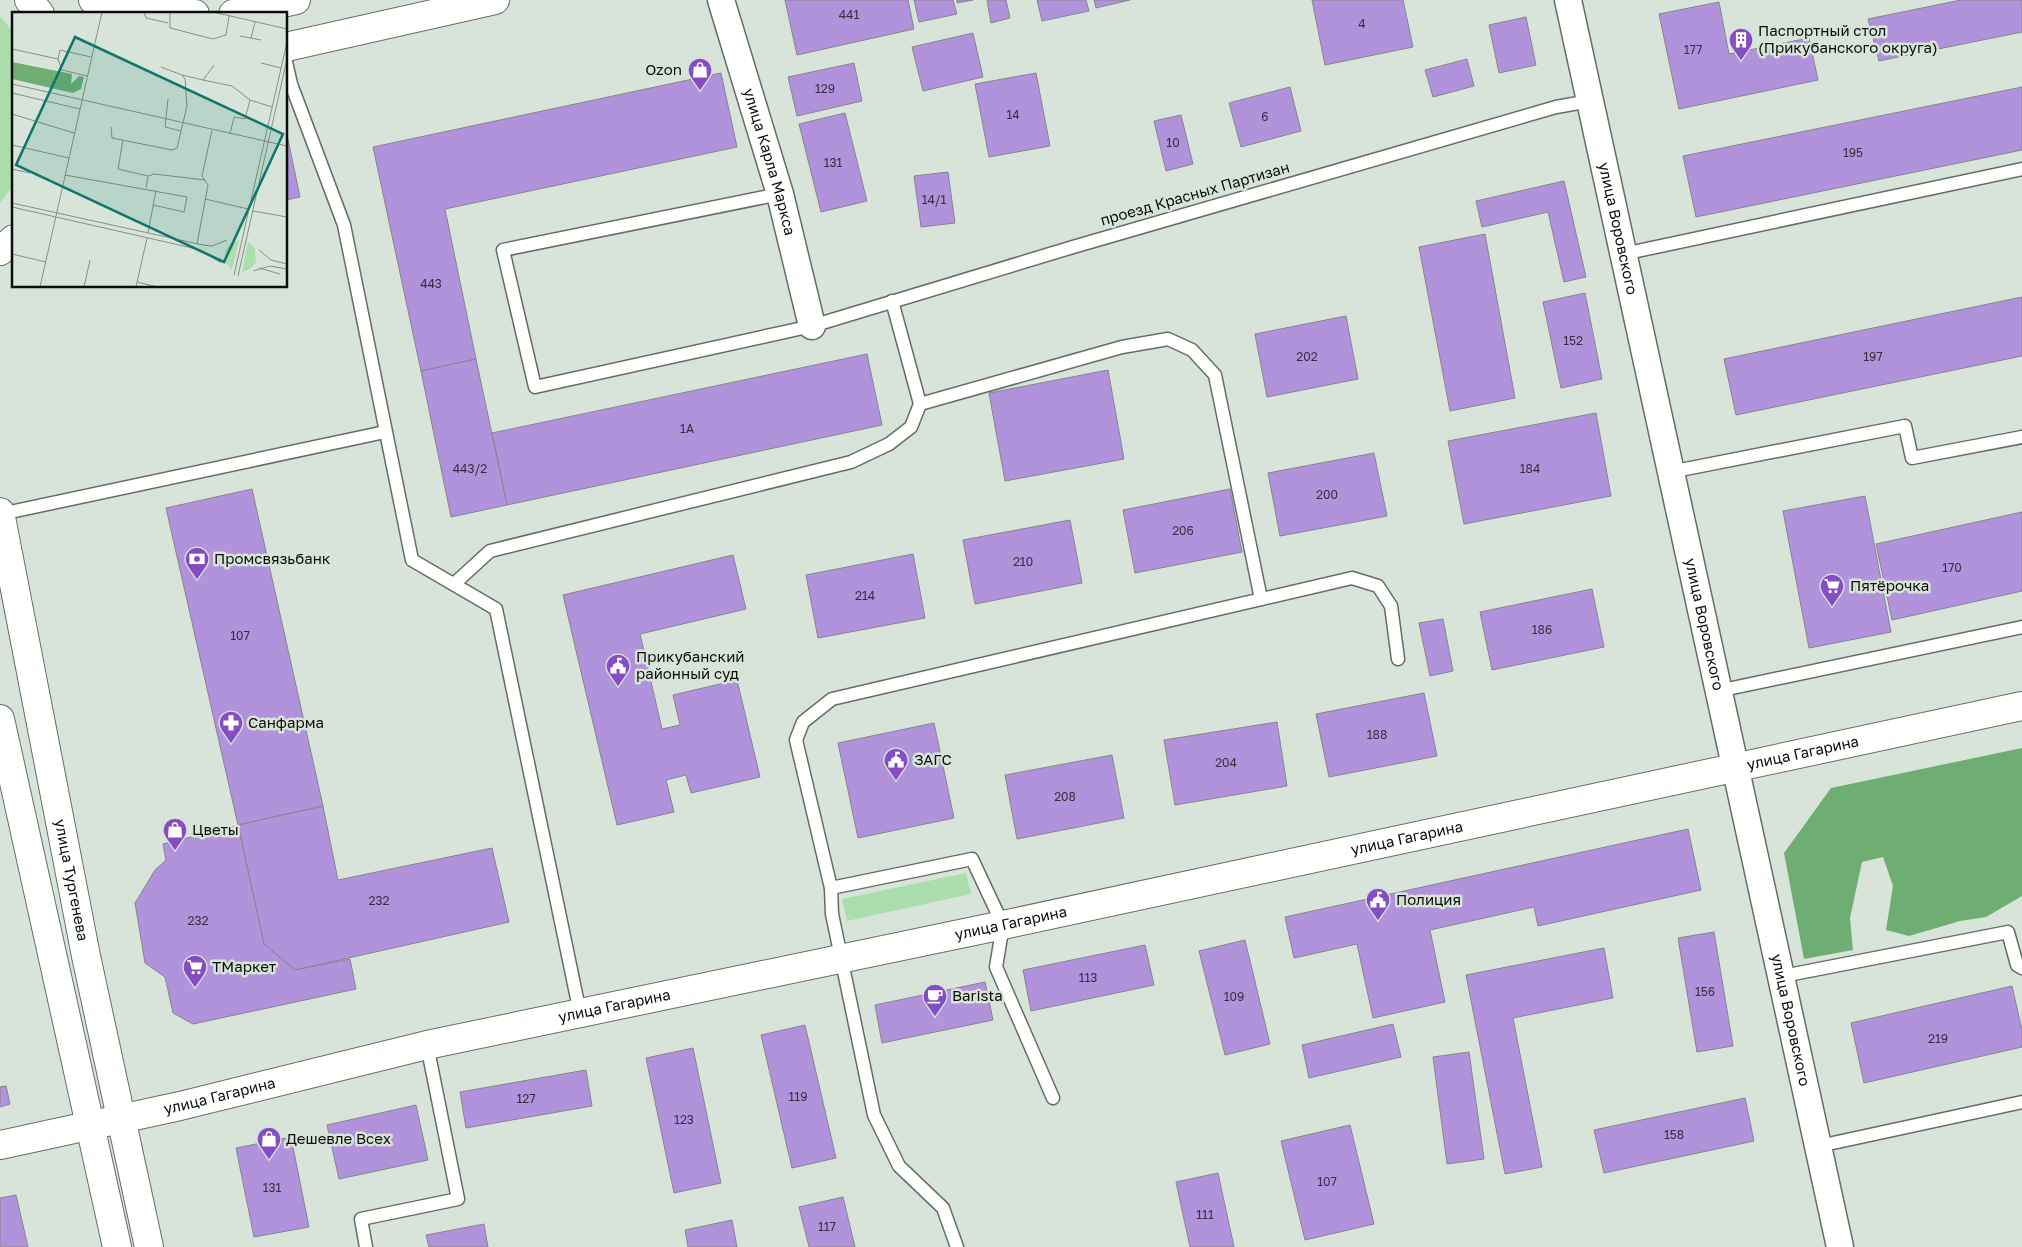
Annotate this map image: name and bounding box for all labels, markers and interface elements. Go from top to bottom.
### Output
house number: 441 [839,7,859,22]
inset map [12,12,288,288]
house number: 4 [1358,16,1366,31]
place label: Паспортный стол (Прикубанского округа) [1758,21,1938,56]
building icon: Паспортный стол (Прикубанского округа) [1728,27,1754,61]
house number: 177 [1684,42,1702,57]
shop icon: Ozon [687,57,713,91]
place label: Ozon [645,60,682,78]
house number: 129 [815,81,835,96]
street label: улица Карла Маркса [740,86,800,237]
house number: 14 [1006,107,1020,122]
house number: 6 [1261,109,1269,124]
house number: 10 [1166,135,1180,150]
house number: 195 [1843,145,1863,160]
house number: 131 [824,155,843,170]
street label: проезд Красных Партизан [1098,157,1291,229]
street label: улица Воровского [1596,161,1642,296]
house number: 14/1 [922,192,947,207]
house number: 443 [420,276,442,291]
house number: 152 [1563,333,1583,348]
house number: 202 [1296,349,1318,364]
house number: 197 [1863,349,1883,364]
house number: 1А [680,421,694,436]
house number: 443/2 [453,461,487,476]
house number: 184 [1520,461,1540,476]
house number: 200 [1316,487,1338,502]
house number: 206 [1172,523,1194,538]
bank icon: Промсвязьбанк [184,546,210,580]
place label: Промсвязьбанк [214,549,331,567]
house number: 210 [1013,554,1033,569]
street label: улица Воровского [1682,556,1728,692]
house number: 170 [1942,560,1962,575]
supermarket icon: Пятёрочка [1819,573,1845,607]
place label: Пятёрочка [1850,576,1929,594]
house number: 214 [855,588,875,603]
house number: 186 [1532,622,1552,637]
house number: 107 [230,628,250,643]
place label: Прикубанский районный суд [636,647,744,682]
public building icon: Прикубанский районный суд [605,653,631,687]
pharmacy icon: Санфарма [218,710,244,744]
place label: Санфарма [248,713,324,731]
house number: 188 [1367,727,1387,742]
street label: улица Гагарина [1745,731,1860,773]
public building icon: ЗАГС [883,747,909,781]
place label: ЗАГС [914,750,952,768]
house number: 204 [1215,755,1237,770]
house number: 208 [1054,789,1076,804]
street label: улица Гагарина [1349,816,1464,858]
street label: улица Тургенева [52,817,93,942]
shop icon: Цветы [162,817,188,851]
place label: Цветы [192,820,239,838]
public building icon: Полиция [1365,887,1391,921]
place label: Полиция [1396,890,1461,908]
house number: 232 [369,893,390,908]
street label: улица Гагарина [953,902,1068,943]
house number: 232 [188,913,209,928]
street label: улица Воровского [1768,952,1815,1088]
supermarket icon: ТМаркет [182,954,208,988]
place label: ТМаркет [212,957,277,975]
house number: 113 [1079,970,1097,985]
cafe icon: Barista [922,983,948,1017]
house number: 156 [1695,984,1715,999]
street label: улица Гагарина [556,985,672,1025]
place label: Barista [952,986,1003,1004]
house number: 109 [1224,989,1244,1004]
house number: 219 [1928,1031,1948,1046]
street label: улица Гагарина [162,1073,277,1117]
house number: 119 [789,1089,807,1104]
house number: 127 [516,1091,536,1106]
house number: 123 [674,1112,694,1127]
shop icon: Дешевле Всех [256,1126,282,1160]
house number: 158 [1664,1127,1684,1142]
place label: Дешевле Всех [286,1129,391,1147]
house number: 107 [1317,1174,1337,1189]
house number: 131 [263,1180,282,1195]
house number: 111 [1196,1207,1214,1222]
house number: 117 [818,1219,836,1234]

